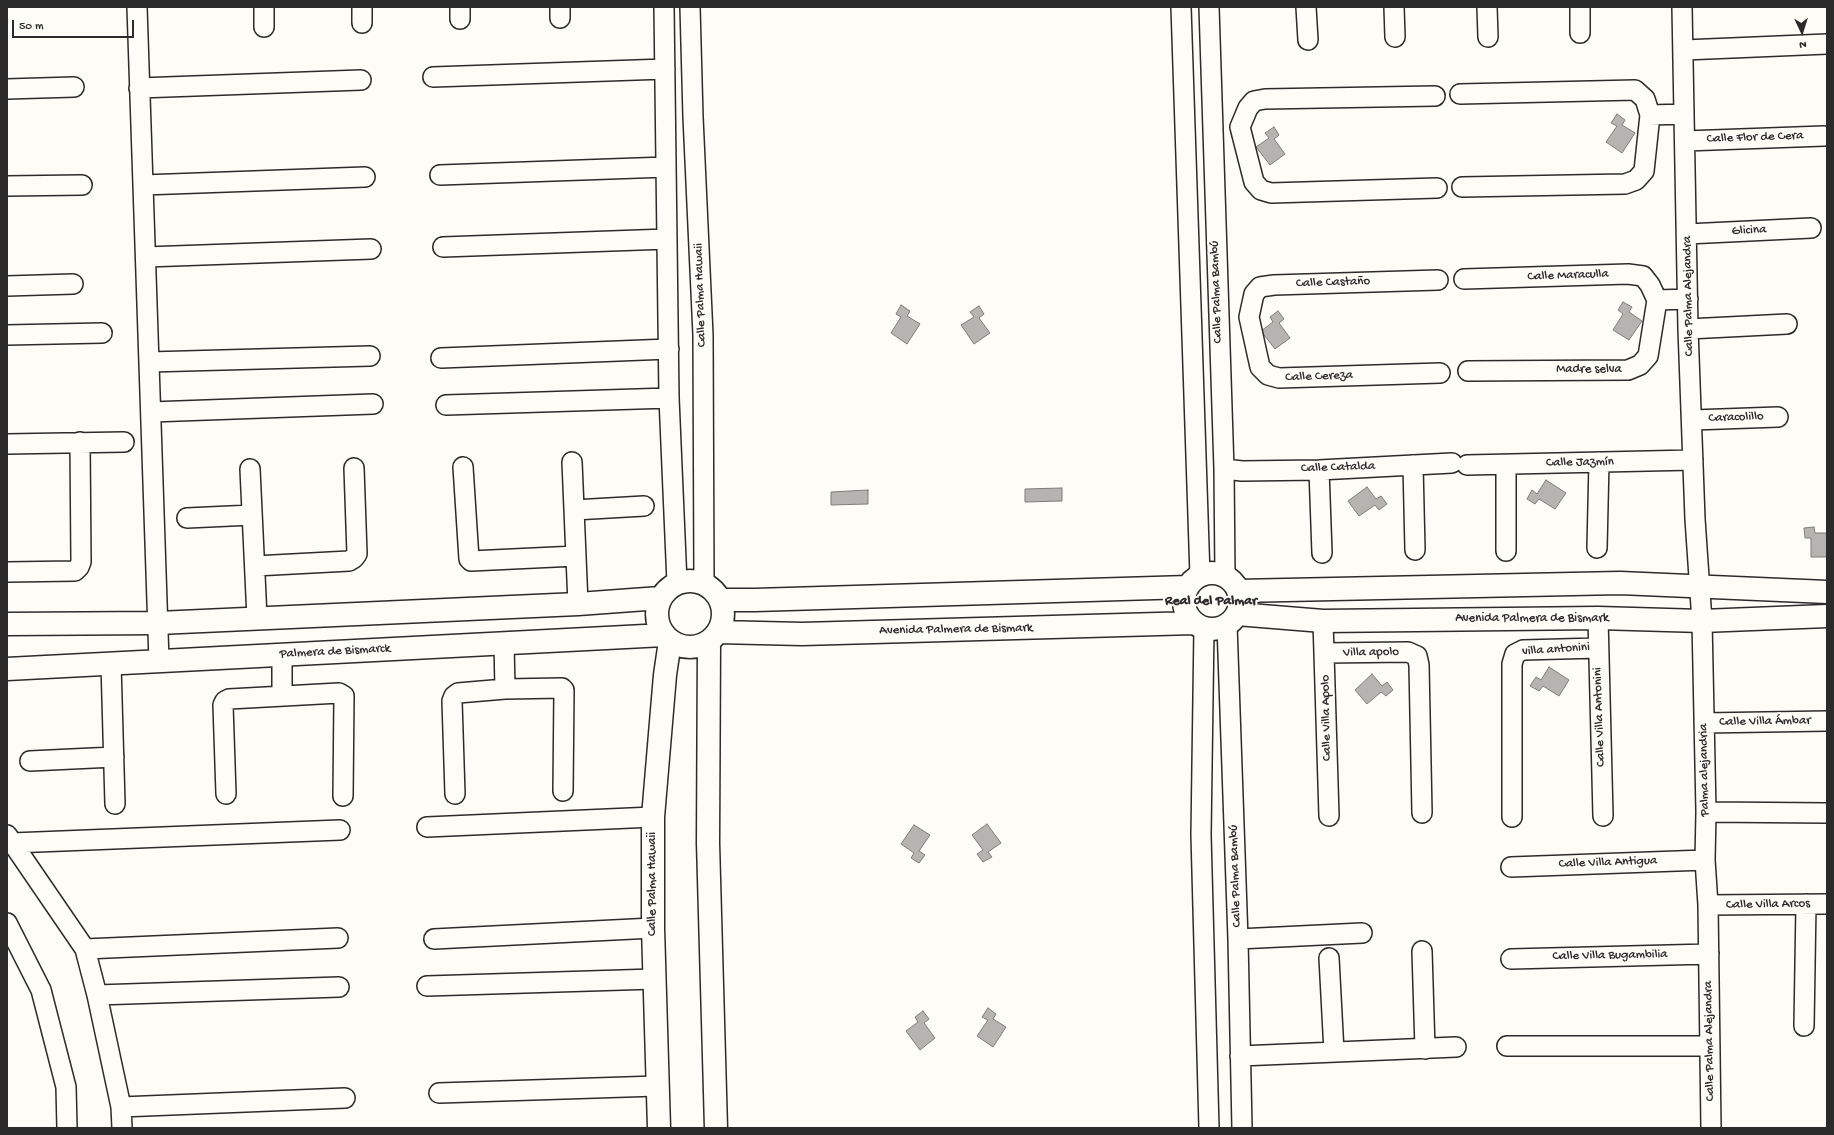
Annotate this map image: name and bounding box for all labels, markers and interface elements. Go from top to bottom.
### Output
scale bar [14,12,136,38]
north arrow [1782,12,1822,52]
text: 50 m [19,20,44,34]
text: N [1799,38,1807,50]
street label: Calle Flor de Cera [1706,129,1804,147]
street label: Glicina [1731,222,1767,240]
street label: Calle Palma Alejandra [1680,236,1698,356]
street label: Calle Palma Bambú [1207,240,1227,344]
street label: Calle Palma Hawaii [691,243,711,347]
street label: Calle Maraculla [1527,267,1609,285]
street label: Calle Castaño [1296,274,1370,292]
street label: Madre selva [1556,362,1622,378]
street label: Calle Cereza [1285,368,1353,386]
street label: Caracolillo [1708,409,1764,427]
street label: Calle Jazmín [1546,455,1614,471]
street label: Calle Catalda [1301,459,1375,477]
district label: Real del Palmar [1165,594,1257,610]
street label: Avenida Palmera de Bismark [1455,611,1609,627]
street label: Avenida Palmera de Bismark [879,621,1033,639]
street label: villa antonini [1522,640,1590,660]
street label: Palmera de Bismarck [279,641,391,663]
street label: Villa apolo [1343,645,1399,661]
street label: Calle Villa Antonini [1590,667,1610,767]
street label: Calle Villa Apolo [1318,675,1336,761]
street label: Calle Villa Ámbar [1719,713,1811,731]
street label: Palma alejandria [1696,723,1714,817]
street label: Calle Palma Bambú [1226,824,1246,928]
street label: Calle Palma Hawaii [645,832,661,936]
street label: Calle Villa Antigua [1558,853,1658,873]
street label: Calle Villa Arcos [1726,896,1810,914]
street label: Calle Villa Bugambilia [1552,947,1668,965]
street label: Calle Palma Alejandra [1701,981,1719,1101]

